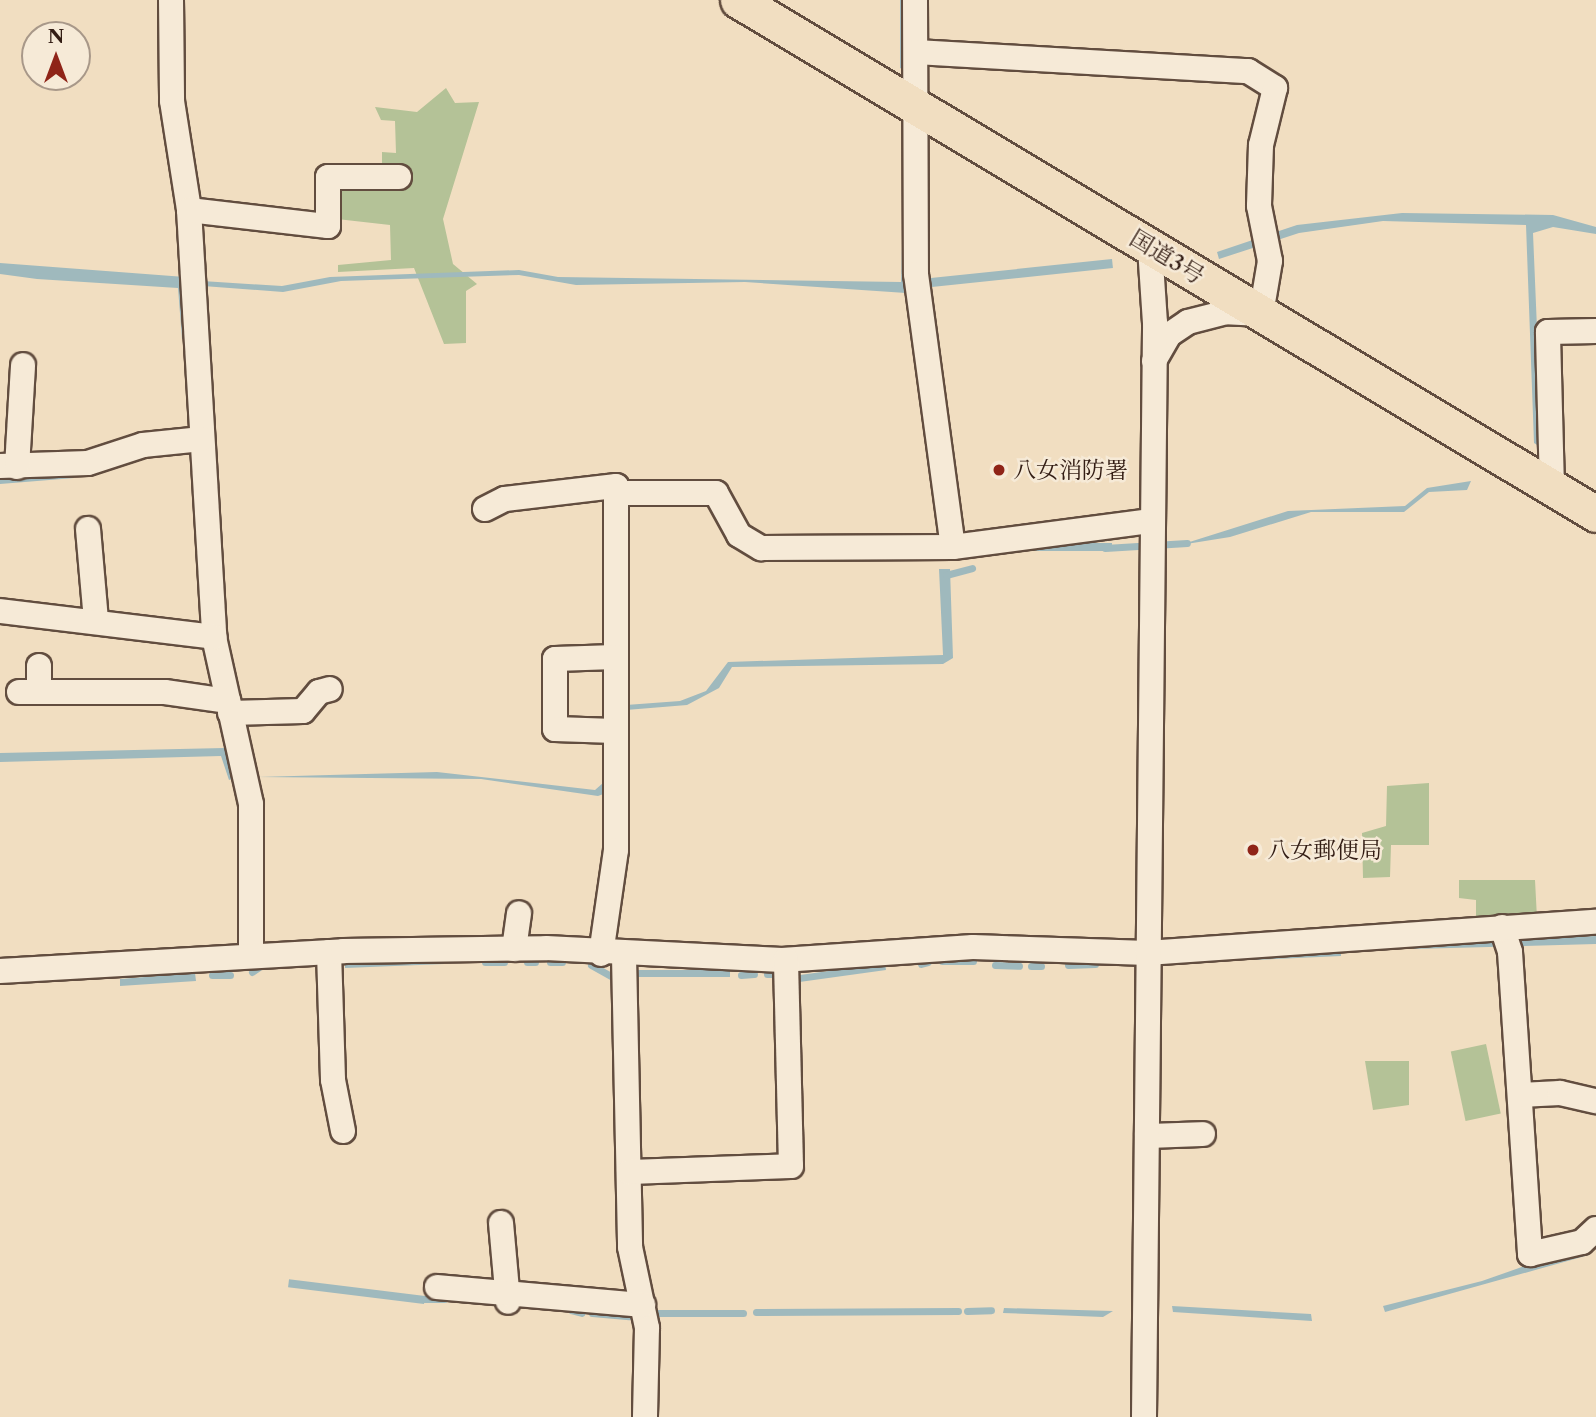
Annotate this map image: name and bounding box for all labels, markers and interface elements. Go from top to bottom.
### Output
north arrow [21,21,91,91]
text: N [48,25,64,48]
street label: 国道3号 [1125,224,1209,290]
place label: 八女消防署 [1013,456,1128,484]
marker: 八女消防署 [991,462,1007,478]
place label: 八女郵便局 [1267,836,1382,864]
marker: 八女郵便局 [1245,842,1261,858]

